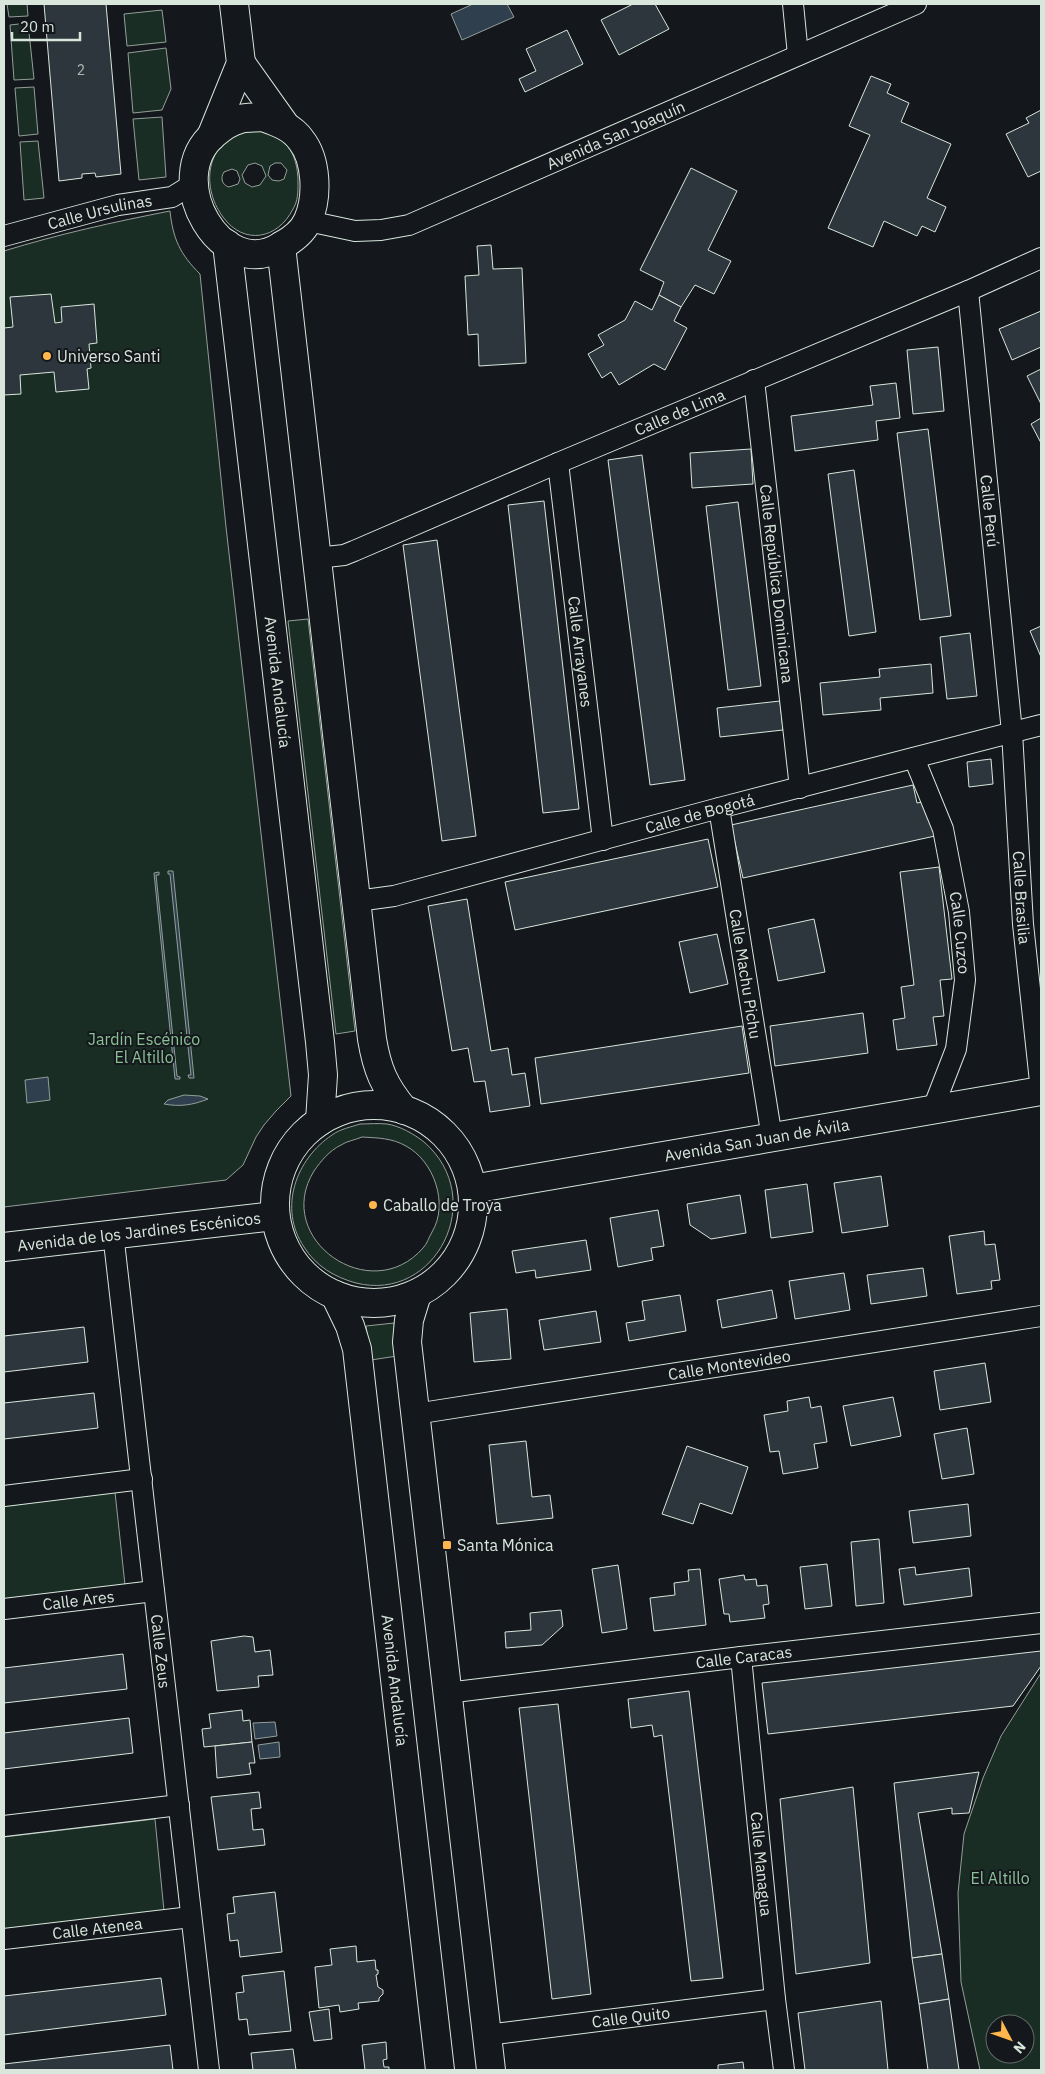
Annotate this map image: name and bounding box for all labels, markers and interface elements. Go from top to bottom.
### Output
scale bar [12,10,80,42]
text: 20 m [20,17,55,36]
house number: 2 [77,61,85,79]
street label: Avenida San Joaquín [543,96,688,174]
street label: Calle Ursulinas [45,190,154,234]
place label: Universo Santi [57,346,160,366]
marker: Universo Santi [41,350,53,362]
street label: Calle de Lima [631,384,728,440]
street label: Calle Perú [976,474,1004,548]
street label: Calle República Dominicana [756,483,798,685]
street label: Calle Arrayanes [564,595,597,709]
street label: Avenida Andalucía [260,615,296,749]
street label: Calle de Bogotá [643,789,757,838]
street label: Calle Brasilia [1009,850,1035,946]
street label: Calle Cuzco [945,890,974,975]
street label: Calle Machu Pichu [725,907,766,1040]
park label: Jardín Escénico El Altillo [88,1029,200,1067]
street label: Avenida San Juan de Ávila [663,1114,851,1166]
place label: Caballo de Troya [383,1195,502,1215]
marker: Caballo de Troya [367,1199,379,1211]
street label: Avenida de los Jardines Escénicos [16,1208,262,1255]
street label: Calle Montevideo [666,1345,792,1384]
place label: Santa Mónica [457,1535,554,1555]
marker: Santa Mónica [441,1539,453,1551]
street label: Calle Ares [41,1586,116,1614]
street label: Calle Zeus [147,1613,175,1689]
street label: Avenida Andalucía [378,1613,413,1748]
street label: Calle Caracas [694,1641,793,1672]
street label: Calle Managua [746,1811,777,1918]
park label: El Altillo [970,1868,1030,1888]
street label: Calle Atenea [51,1913,144,1943]
street label: Calle Quito [591,2002,671,2032]
north arrow [985,2014,1035,2064]
text: N [1010,2038,1030,2057]

